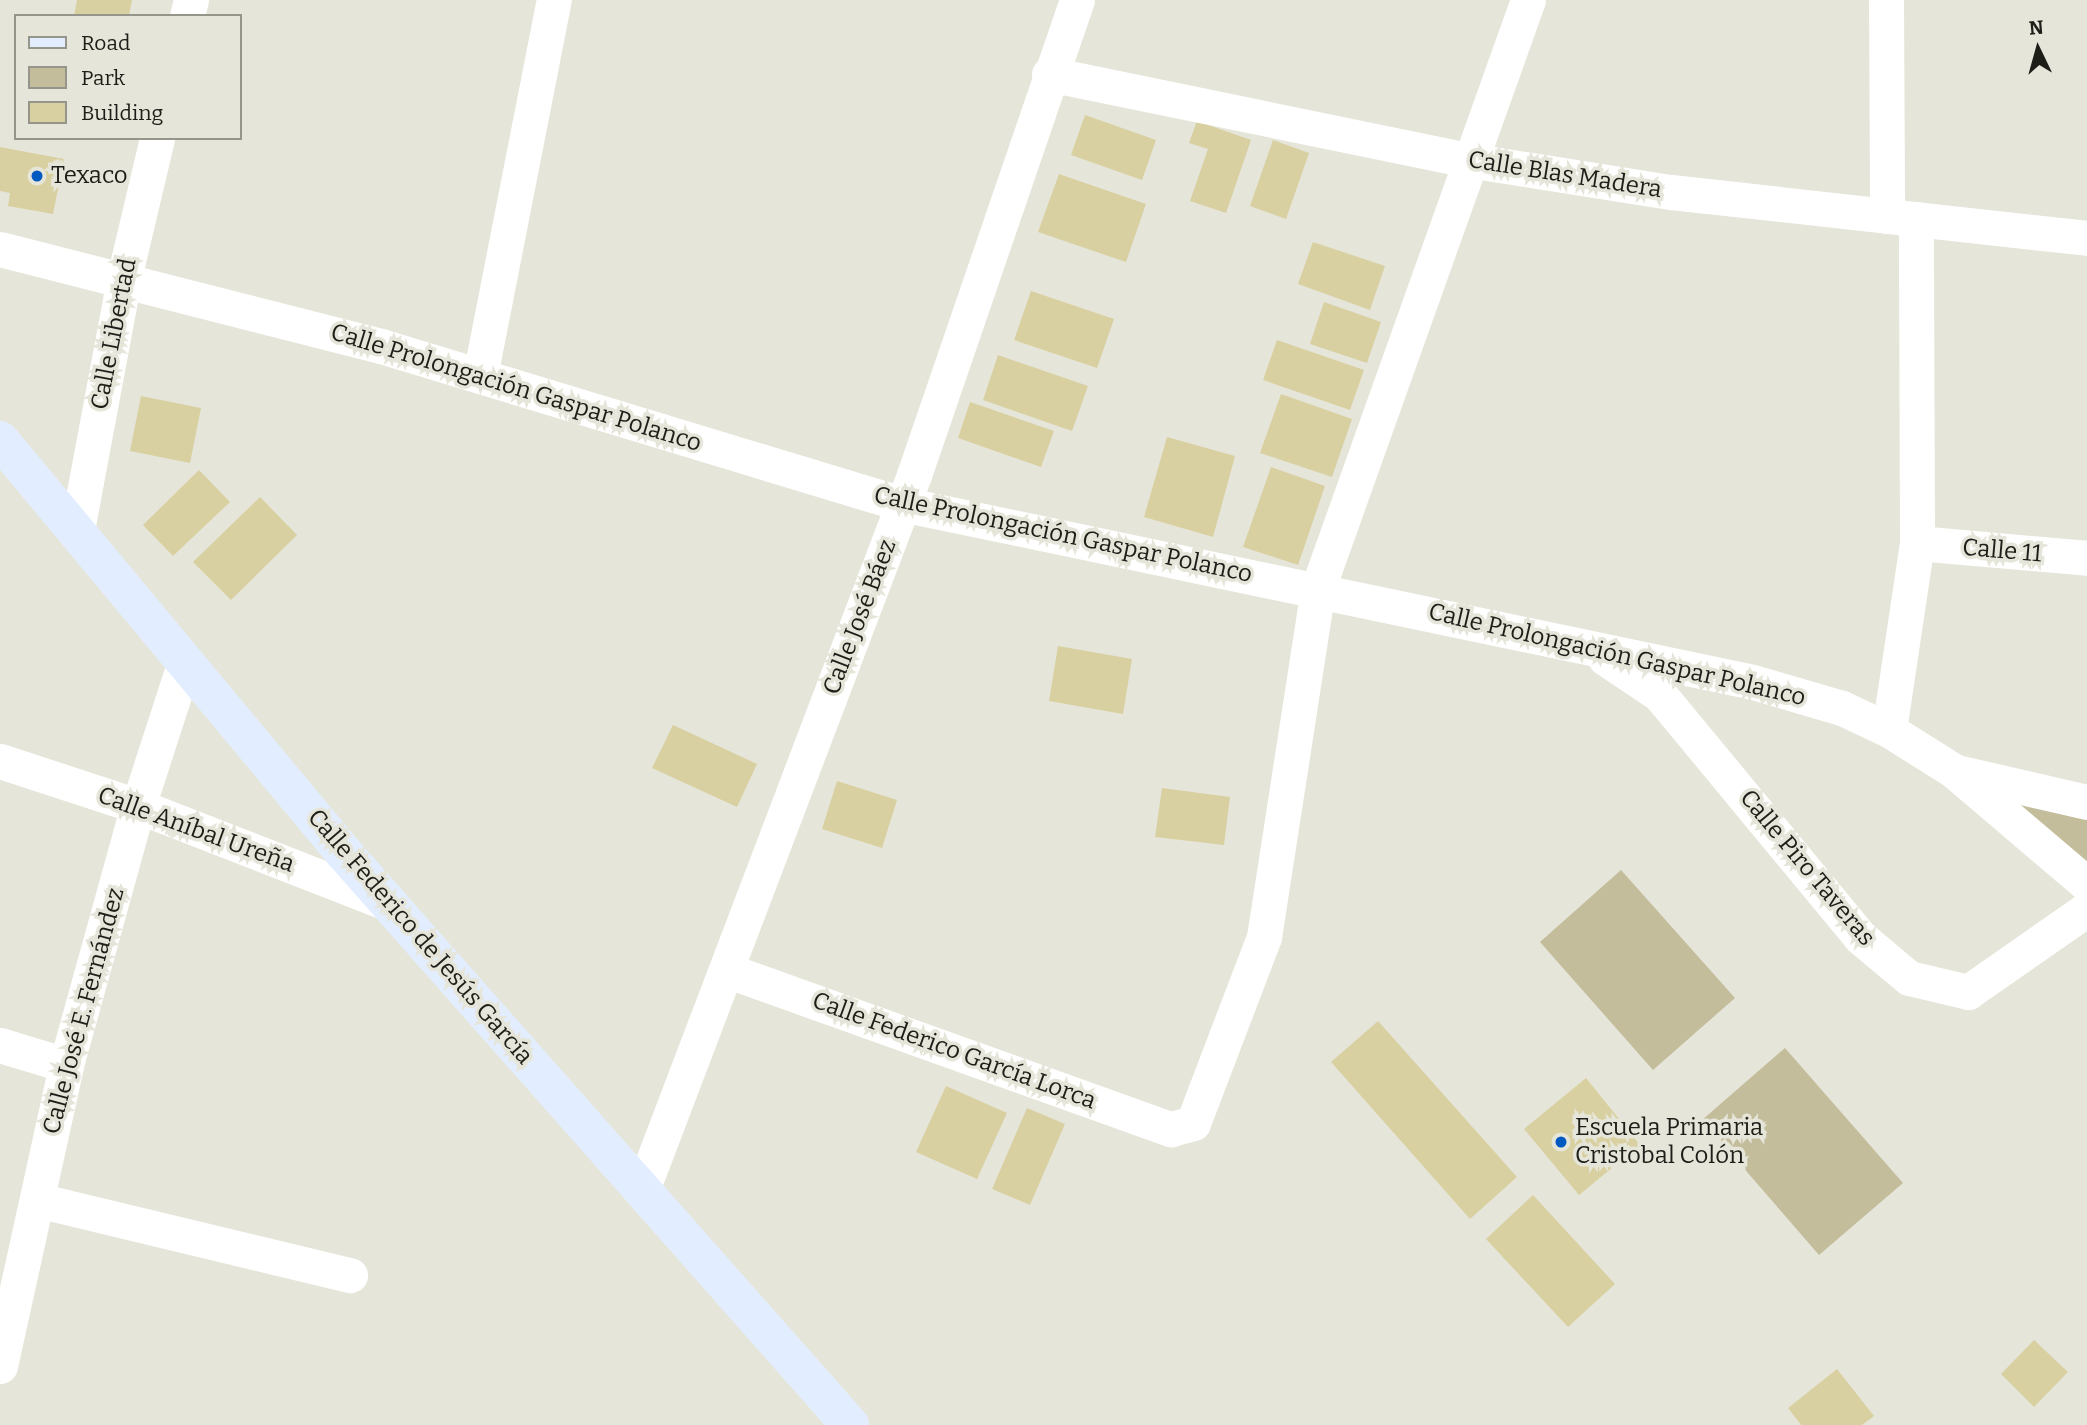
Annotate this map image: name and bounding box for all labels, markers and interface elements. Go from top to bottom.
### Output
legend [14,14,242,140]
north arrow [2003,14,2073,84]
text: N [2028,15,2044,40]
text: Road [81,30,130,56]
text: Park [81,65,125,91]
text: Building [81,100,163,126]
street label: Calle Blas Madera [1466,145,1664,205]
place label: Texaco [51,162,128,190]
marker: Texaco [29,168,45,184]
street label: Calle Libertad [85,256,143,412]
street label: Calle Prolongación Gaspar Polanco [327,318,705,458]
street label: Calle Prolongación Gaspar Polanco [871,481,1255,589]
street label: Calle 11 [1961,533,2043,569]
street label: Calle José Báez [817,536,903,698]
street label: Calle Prolongación Gaspar Polanco [1426,598,1808,712]
street label: Calle Aníbal Ureña [94,781,298,879]
street label: Calle Piro Taveras [1733,784,1881,952]
street label: Calle Federico de Jesús García [301,804,539,1070]
street label: Calle José E. Fernández [37,885,131,1137]
street label: Calle Federico García Lorca [808,986,1100,1116]
place label: Escuela Primaria Cristobal Colón [1575,1114,1763,1170]
marker: Escuela Primaria Cristobal Colón [1553,1134,1569,1150]

